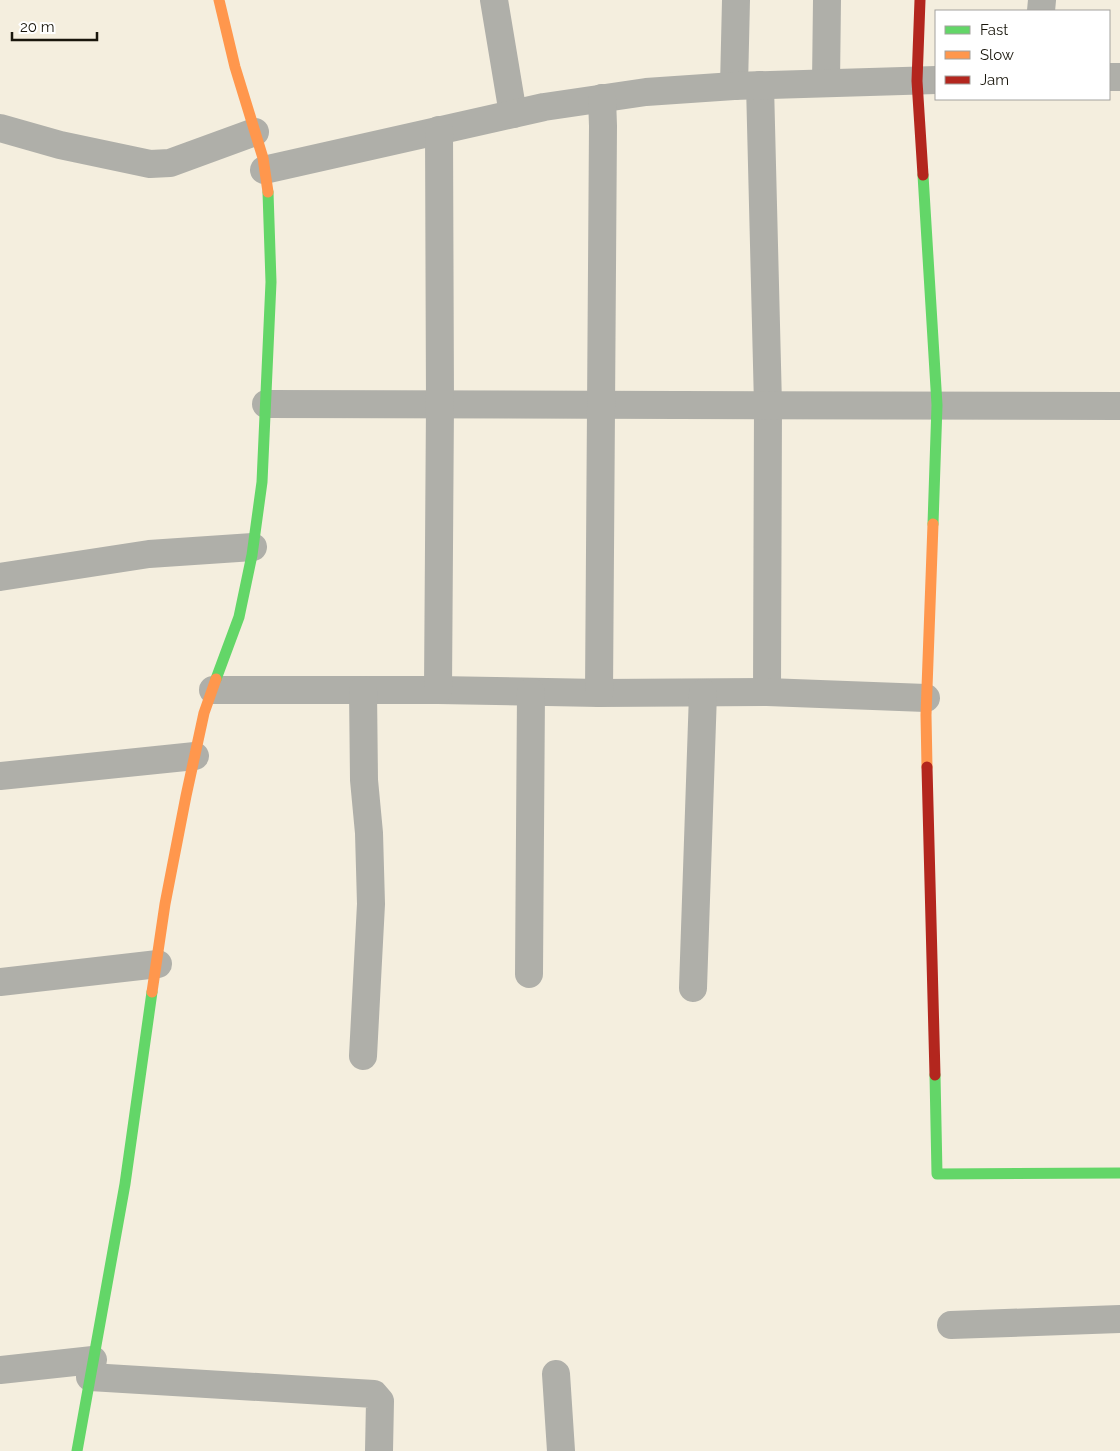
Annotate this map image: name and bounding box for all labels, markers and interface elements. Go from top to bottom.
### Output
scale bar [12,10,98,42]
legend [935,10,1110,100]
text: 20 m [20,18,55,36]
text: Fast [980,21,1008,39]
text: Slow [980,46,1014,64]
text: Jam [980,71,1009,89]

